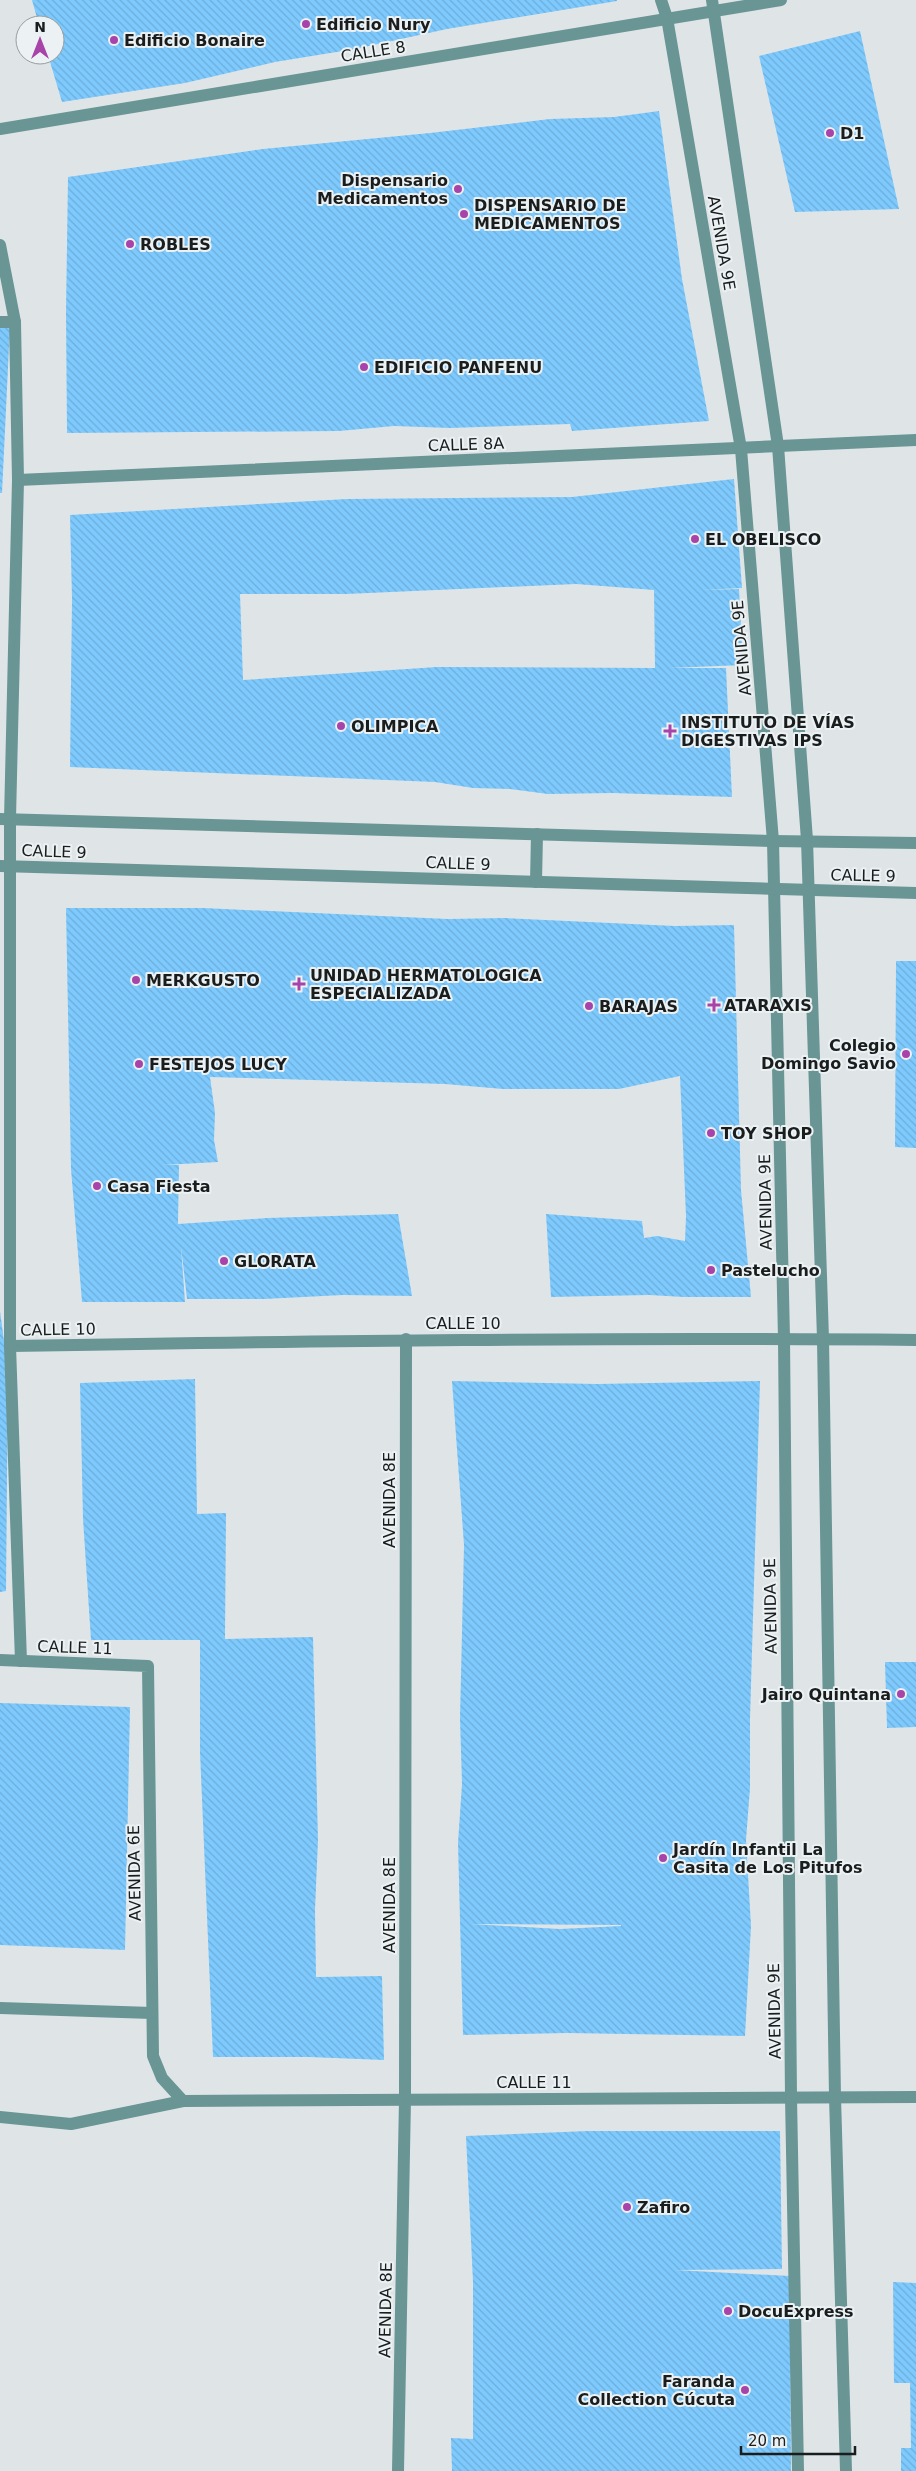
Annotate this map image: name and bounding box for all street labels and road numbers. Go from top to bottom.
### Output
street label: CALLE 8 [339,37,407,66]
street label: AVENIDA 9E [704,194,739,292]
street label: CALLE 8A [428,434,505,455]
street label: AVENIDA 9E [728,599,755,697]
street label: CALLE 9 [21,841,87,862]
street label: CALLE 9 [425,853,491,874]
street label: CALLE 9 [830,865,896,886]
street label: AVENIDA 9E [755,1154,776,1250]
street label: CALLE 10 [425,1314,501,1333]
street label: CALLE 10 [20,1319,96,1340]
street label: AVENIDA 8E [380,1452,399,1548]
street label: AVENIDA 9E [760,1558,781,1654]
street label: CALLE 11 [37,1637,113,1658]
street label: AVENIDA 6E [124,1825,145,1921]
street label: AVENIDA 8E [380,1857,399,1953]
street label: AVENIDA 9E [764,1963,785,2059]
street label: CALLE 11 [496,2073,572,2092]
street label: AVENIDA 8E [375,2262,396,2358]

